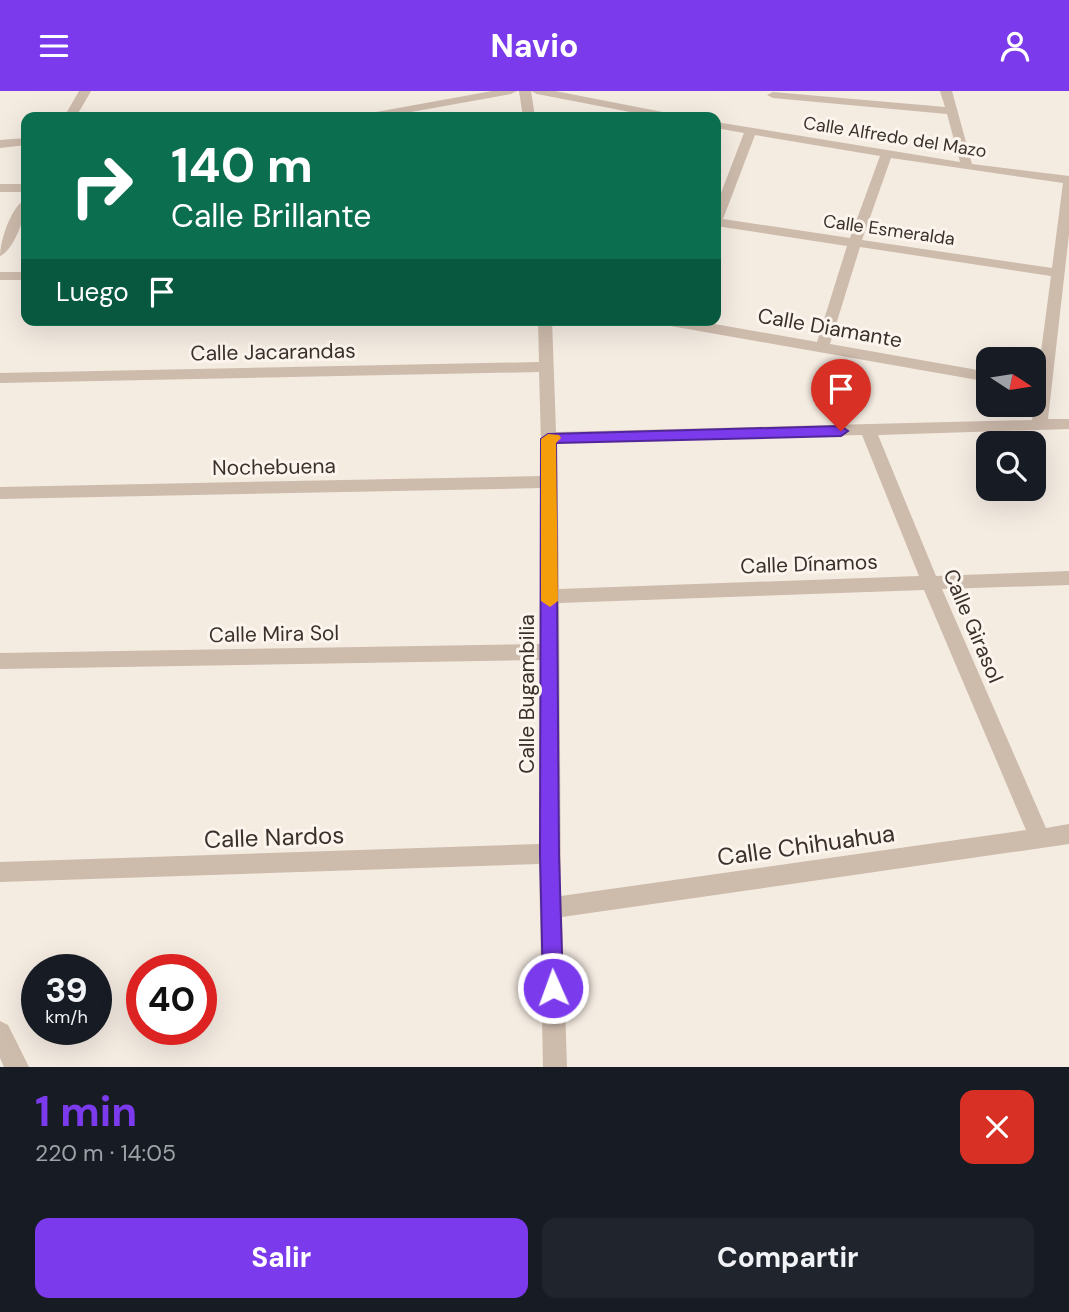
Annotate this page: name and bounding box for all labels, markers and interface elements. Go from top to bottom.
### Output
text: Navio [491,25,578,67]
icon: menu [35,27,73,65]
icon: person [996,27,1034,65]
street label: Calle Alfredo del Mazo [802,111,988,163]
text: 140 m [171,133,313,197]
icon: right [56,140,147,231]
text: Calle Brillante [171,195,371,237]
street label: Calle Esmeralda [822,209,956,251]
icon: arrive [143,273,181,311]
text: Luego [56,275,129,309]
street label: Calle Diamante [756,302,905,355]
street label: Calle Jacarandas [190,337,356,367]
north arrow [976,347,1046,417]
map controls [976,347,1046,501]
pin [811,359,871,431]
icon: arrive [822,370,860,408]
button: search [976,431,1046,501]
street label: Nochebuena [212,452,336,482]
street label: Calle Dínamos [740,548,878,580]
street label: Calle Girasol [936,565,1010,687]
street label: Calle Bugambilia [513,614,541,774]
street label: Calle Mira Sol [209,619,339,649]
street label: Calle Chihuahua [715,817,897,873]
street label: Calle Nardos [203,819,345,855]
position arrow [516,951,590,1025]
speed limit sign: 40 [126,954,217,1045]
text: 39 [45,967,88,1013]
text: km/h [45,1005,88,1029]
text: 1 min [35,1084,137,1139]
button: close [960,1090,1034,1164]
text: 220 m · 14:05 [35,1138,176,1168]
button: Salir [35,1218,528,1298]
button: Compartir [542,1218,1034,1298]

